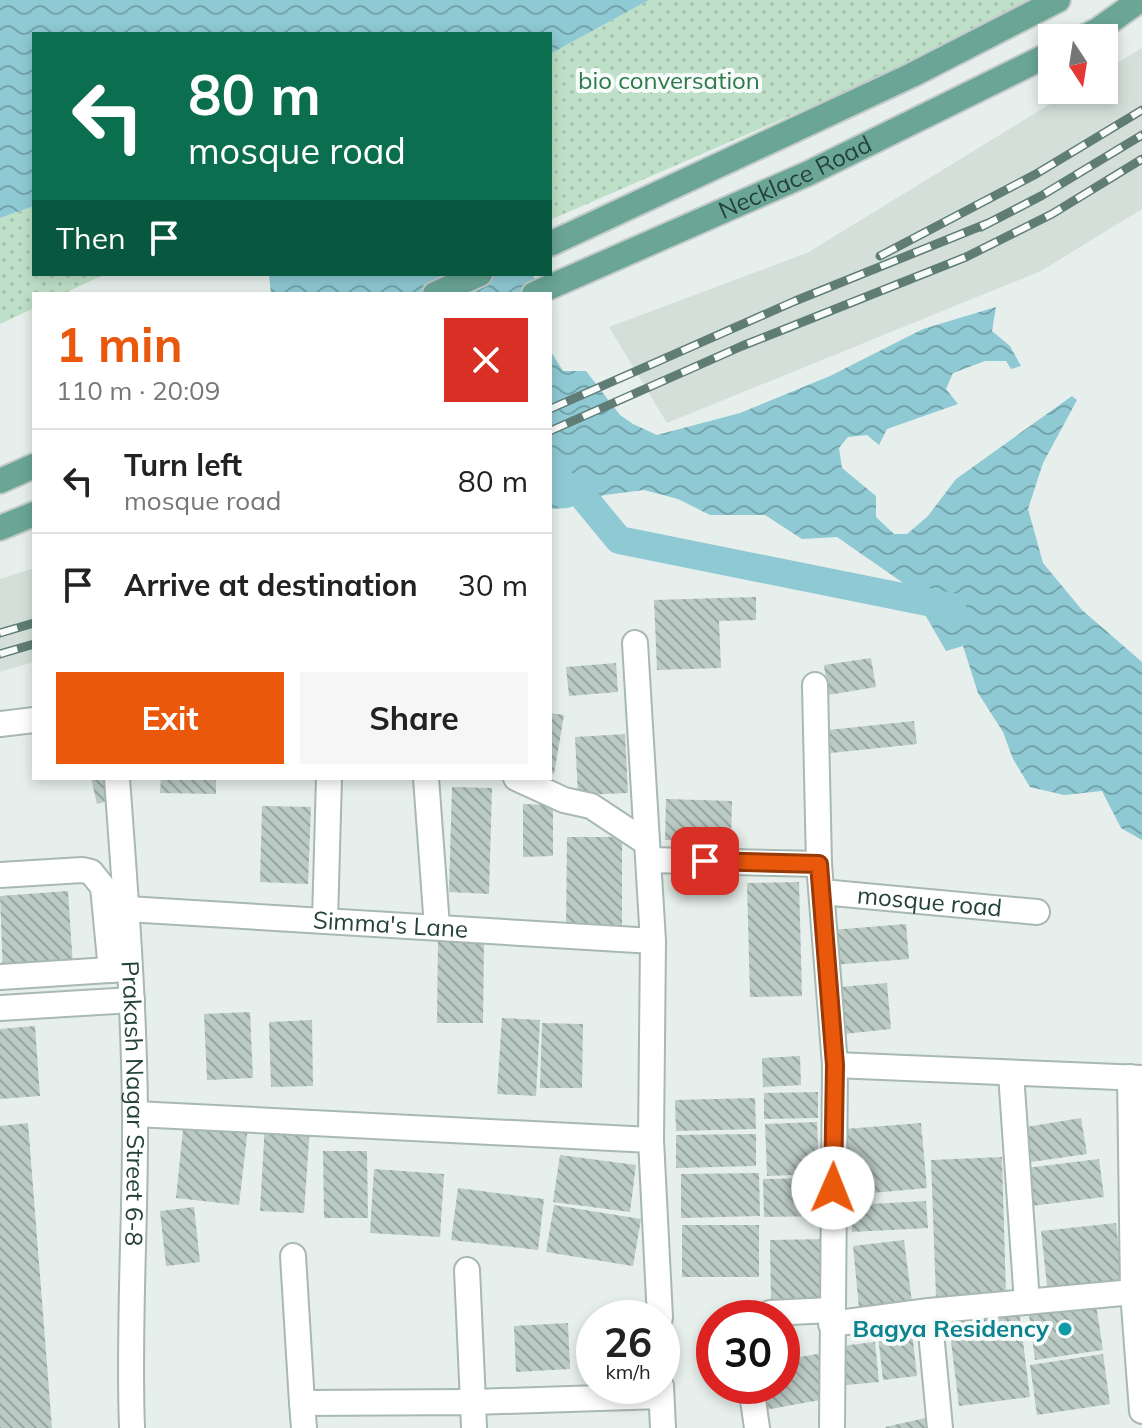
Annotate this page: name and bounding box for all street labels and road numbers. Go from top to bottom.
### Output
street label: Necklace Road [714,128,876,225]
street label: mosque road [856,879,1003,923]
street label: Simma's Lane [312,904,469,944]
street label: Prakash Nagar Street 6-8 [116,960,151,1247]

